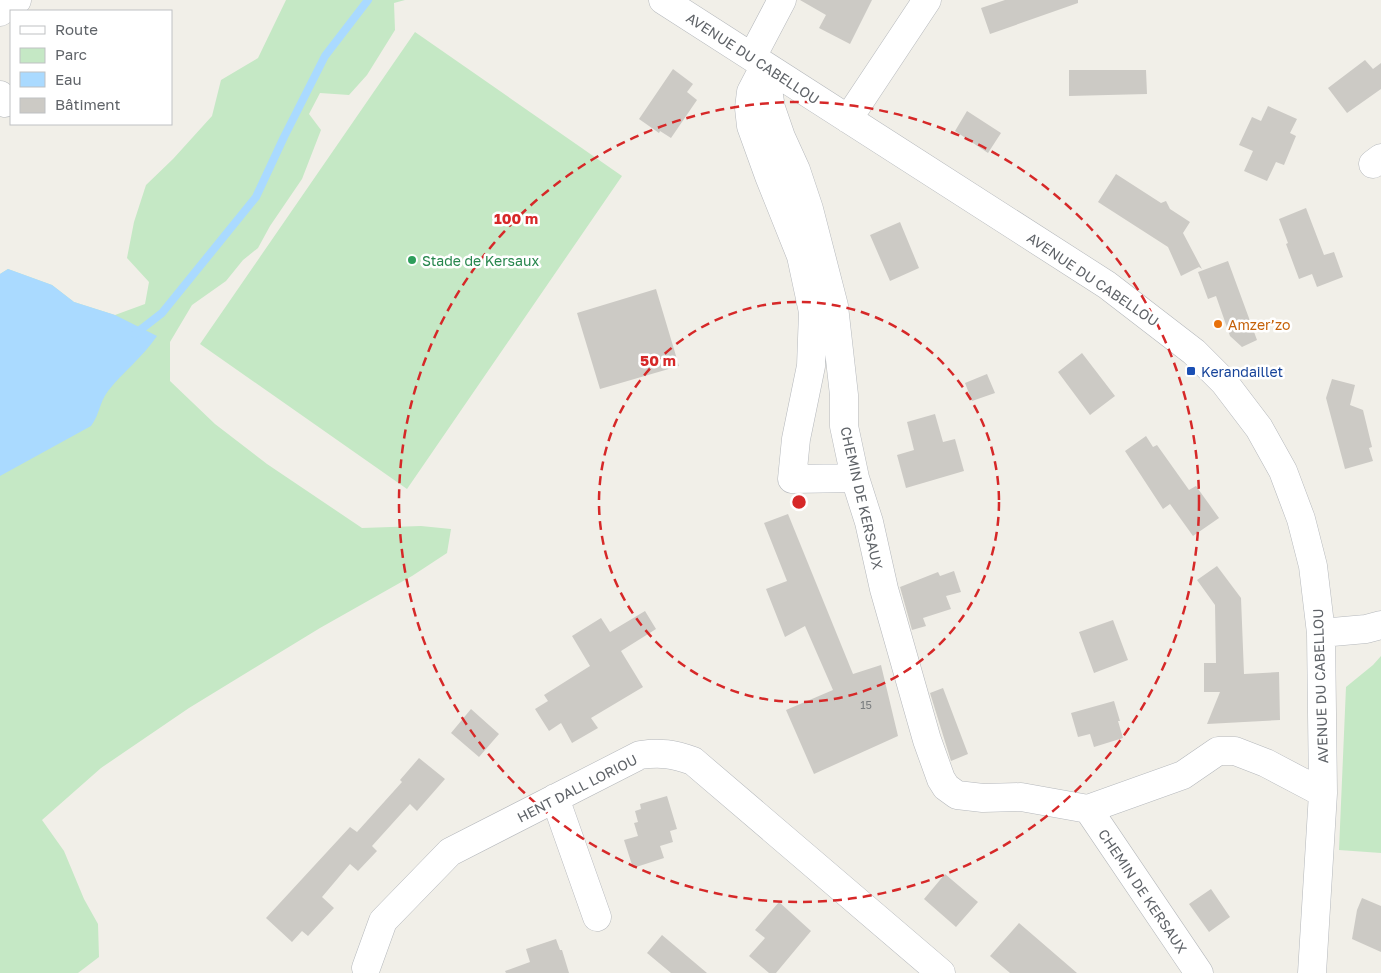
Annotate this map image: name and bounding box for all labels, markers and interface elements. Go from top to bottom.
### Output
street label: AVENUE DU CABELLOU [683,9,823,107]
legend [10,10,172,125]
text: Route [55,20,98,38]
text: Parc [55,45,87,63]
text: Eau [55,70,82,88]
text: Bâtiment [55,95,120,113]
text: 100 m [494,209,538,227]
street label: AVENUE DU CABELLOU [1024,229,1162,329]
place label: Stade de Kersaux [422,252,539,269]
marker: Stade de Kersaux [406,254,418,266]
place label: Amzer’zo [1228,316,1291,333]
marker: Amzer’zo [1212,318,1224,330]
text: 50 m [640,351,676,369]
place label: Kerandaillet [1201,363,1283,380]
marker: Kerandaillet [1185,365,1197,377]
street label: CHEMIN DE KERSAUX [837,425,887,571]
centre of rings [790,493,808,511]
street label: AVENUE DU CABELLOU [1309,608,1331,764]
house number: 15 [860,698,872,711]
street label: HENT DALL LORIOU [514,750,640,826]
street label: CHEMIN DE KERSAUX [1095,826,1191,956]

